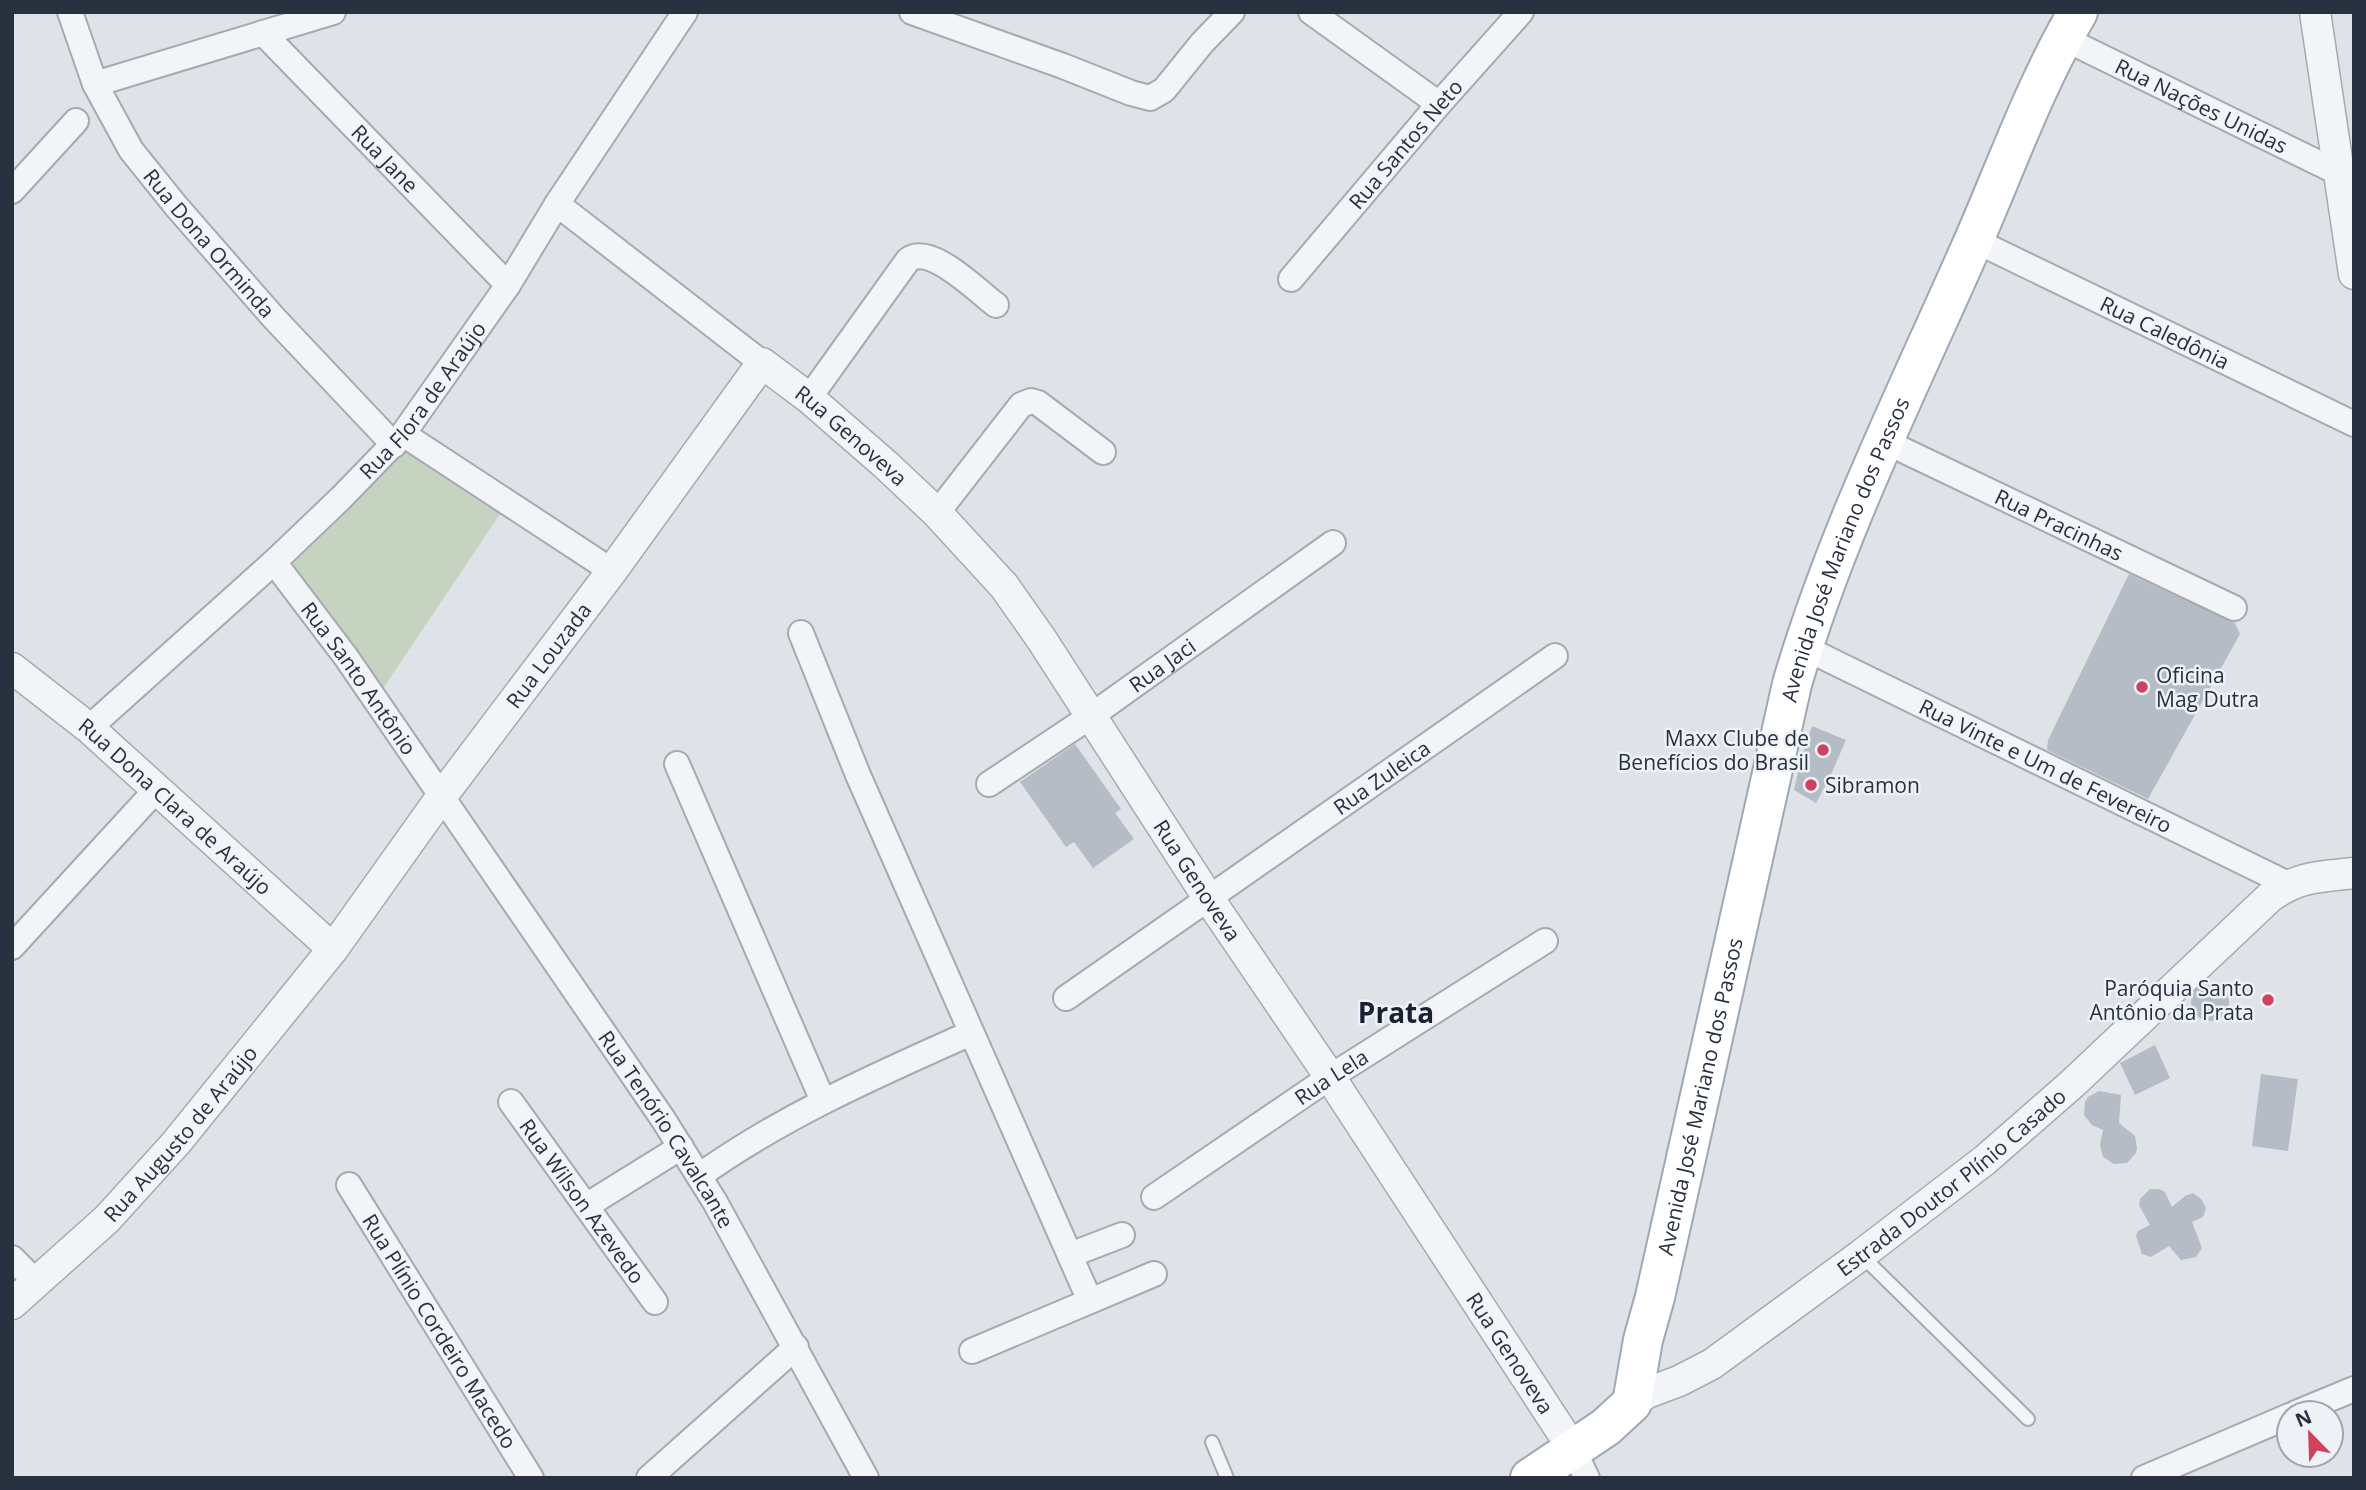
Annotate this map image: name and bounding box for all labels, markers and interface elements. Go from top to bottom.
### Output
street label: Rua Nações Unidas [2111,52,2292,160]
street label: Rua Santos Neto [1342,73,1469,215]
street label: Rua Jane [345,118,425,199]
street label: Rua Dona Orminda [137,163,281,323]
street label: Rua Caledônia [2096,289,2234,376]
street label: Rua Flora de Araújo [353,316,492,485]
street label: Rua Genoveva [790,379,913,492]
street label: Avenida José Mariano dos Passos [1774,393,1916,704]
street label: Rua Pracinhas [1990,482,2128,567]
street label: Rua Santo Antônio [295,596,423,760]
street label: Rua Louzada [499,597,597,714]
street label: Rua Jaci [1123,632,1201,699]
place label: Oficina Mag Dutra [2156,661,2259,713]
marker: Oficina Mag Dutra [2134,679,2150,695]
street label: Rua Vinte e Um de Fevereiro [1915,692,2177,839]
street label: Rua Dona Clara de Araújo [73,711,278,901]
place label: Maxx Clube de Benefícios do Brasil [1618,724,1809,776]
street label: Rua Zuleica [1328,734,1435,821]
marker: Maxx Clube de Benefícios do Brasil [1815,742,1831,758]
place label: Sibramon [1825,771,1920,799]
marker: Sibramon [1803,777,1819,793]
street label: Rua Genoveva [1147,814,1248,947]
street label: Avenida José Mariano dos Passos [1651,935,1749,1258]
place label: Paróquia Santo Antônio da Prata [2089,974,2254,1026]
marker: Paróquia Santo Antônio da Prata [2260,992,2276,1008]
district label: Prata [1358,993,1434,1031]
street label: Rua Tenório Cavalcante [592,1025,741,1233]
street label: Rua Augusto de Araújo [97,1040,263,1228]
street label: Rua Lela [1289,1043,1373,1111]
street label: Estrada Doutor Plínio Casado [1831,1082,2072,1282]
street label: Rua Wilson Azevedo [513,1113,651,1289]
street label: Rua Plínio Cordeiro Macedo [356,1208,523,1454]
street label: Rua Genoveva [1460,1287,1560,1419]
north arrow [2275,1399,2345,1469]
text: N [2291,1403,2316,1433]

